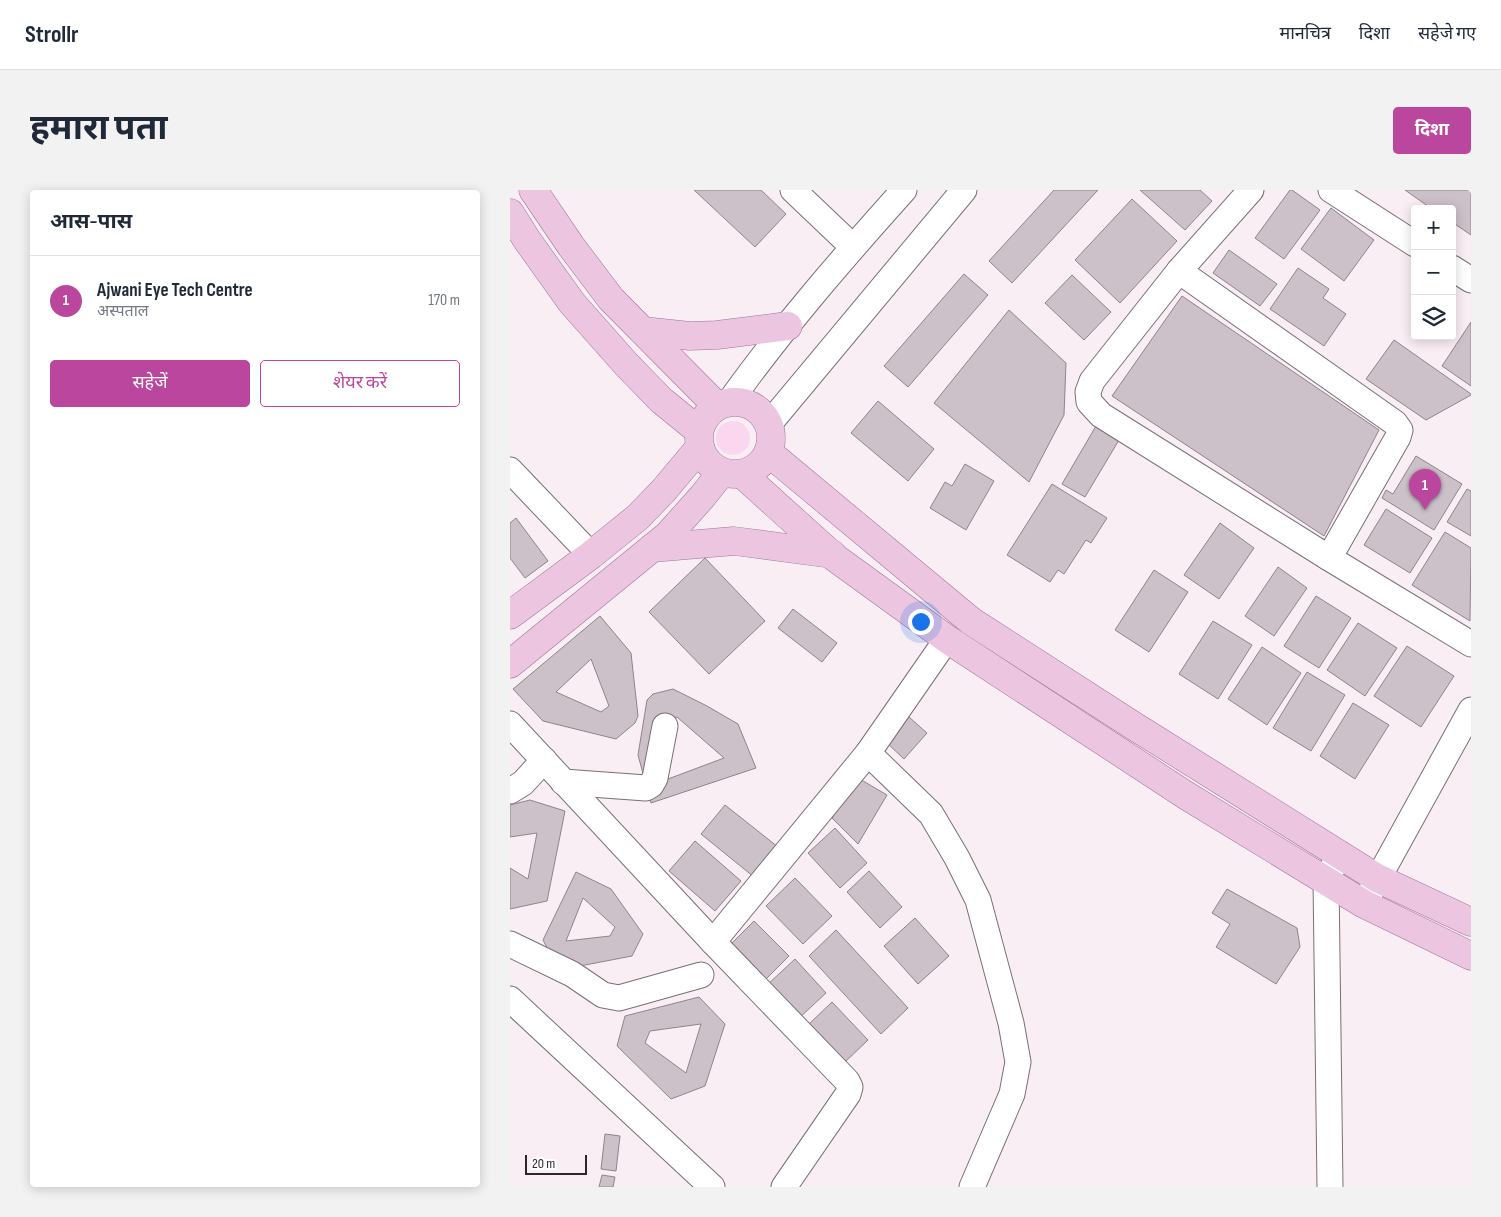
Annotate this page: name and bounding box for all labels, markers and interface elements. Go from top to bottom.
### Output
text: Strollr [25,20,79,49]
text: मानचित्र [1279,23,1331,44]
text: दिशा [1359,23,1390,44]
text: सहेजे गए [1418,23,1476,44]
text: हमारा पता [30,107,168,150]
button: दिशा [1393,107,1471,154]
map controls [1411,205,1456,340]
button: + [1411,205,1456,250]
text: आस-पास [50,209,132,234]
button: − [1411,250,1456,295]
text: Ajwani Eye Tech Centre [97,279,253,302]
text: 1 [63,291,69,310]
text: 170 m [428,291,460,310]
button: layers [1411,295,1456,340]
text: अस्पताल [97,302,149,321]
button: सहेजें [50,360,250,407]
button: शेयर करें [260,360,460,407]
pin: 1 [1409,469,1441,510]
your location [908,609,934,635]
scale bar [525,1152,588,1175]
text: 20 m [532,1155,555,1172]

